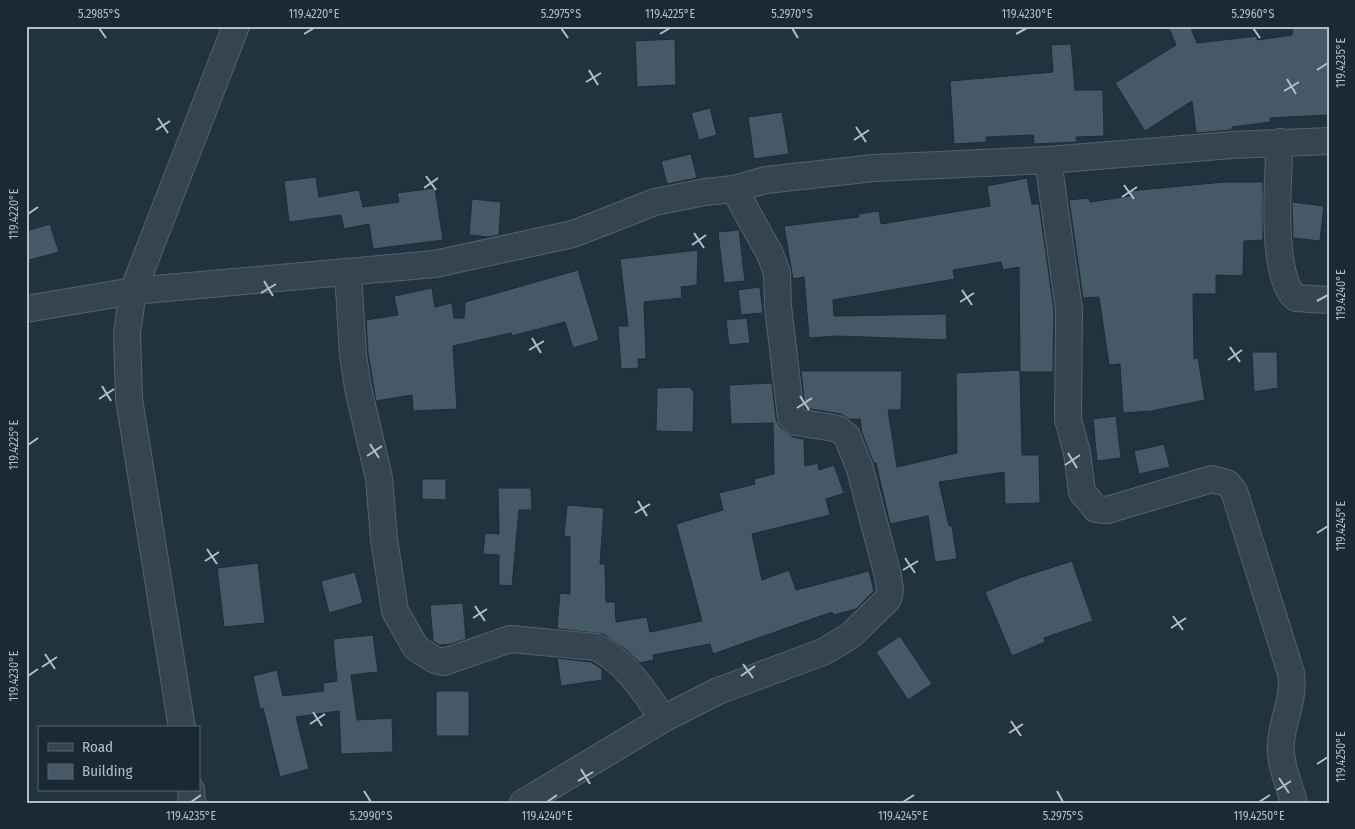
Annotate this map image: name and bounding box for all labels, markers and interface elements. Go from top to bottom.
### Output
text: 5.2985°S [78,7,120,21]
text: 119.4220°E [289,7,340,21]
text: 5.2975°S [541,7,581,21]
text: 119.4225°E [645,7,695,21]
text: 5.2970°S [771,7,813,21]
text: 119.4230°E [1001,7,1053,21]
text: 5.2960°S [1232,7,1274,21]
text: 119.4235°E [1334,38,1348,88]
text: 119.4220°E [7,188,21,239]
text: 119.4240°E [1334,269,1348,321]
text: 119.4225°E [7,420,21,470]
text: 119.4245°E [1334,501,1348,551]
text: 119.4230°E [7,650,21,702]
legend [38,726,200,792]
text: 119.4250°E [1334,731,1348,783]
text: Road [82,738,113,756]
text: Building [82,762,133,780]
text: 119.4235°E [166,809,216,823]
text: 5.2990°S [350,809,392,823]
text: 119.4240°E [521,809,573,823]
text: 119.4245°E [878,809,928,823]
text: 5.2975°S [1043,809,1083,823]
text: 119.4250°E [1233,809,1285,823]

